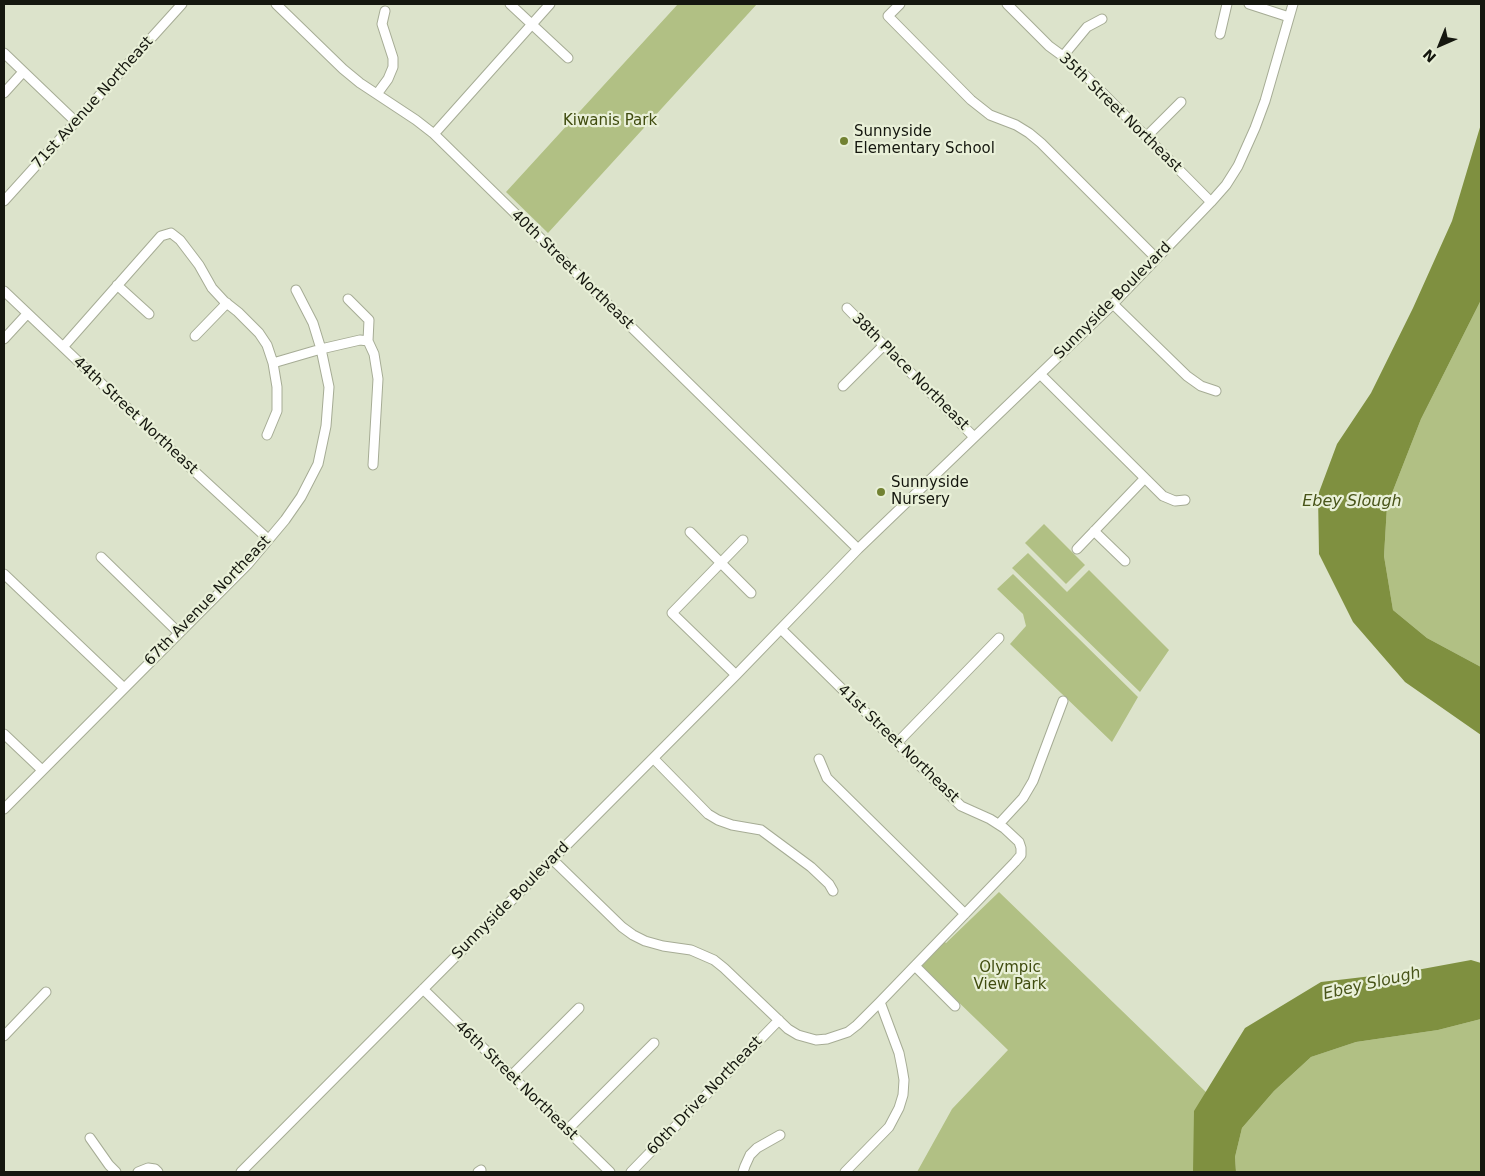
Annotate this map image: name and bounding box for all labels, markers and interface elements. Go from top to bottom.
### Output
north arrow [1415,20,1465,70]
street label: 71st Avenue Northeast [29,33,157,173]
text: N [1420,46,1439,66]
street label: 35th Street Northeast [1055,50,1185,176]
park label: Kiwanis Park [563,112,657,130]
place label: Sunnyside Elementary School [854,123,995,158]
marker: Sunnyside Elementary School [838,135,850,147]
street label: 40th Street Northeast [507,207,637,333]
street label: Sunnyside Boulevard [1051,239,1175,363]
street label: 38th Place Northeast [848,310,972,434]
street label: 44th Street Northeast [69,354,201,478]
place label: Sunnyside Nursery [891,474,969,509]
marker: Sunnyside Nursery [875,486,887,498]
water label: Ebey Slough [1302,492,1402,512]
street label: 67th Avenue Northeast [141,532,275,670]
street label: 41st Street Northeast [833,681,963,807]
street label: Sunnyside Boulevard [449,839,573,963]
park label: Olympic View Park [974,959,1046,994]
water label: Ebey Slough [1321,963,1423,1005]
street label: 46th Street Northeast [451,1018,581,1144]
street label: 60th Drive Northeast [644,1033,766,1159]

